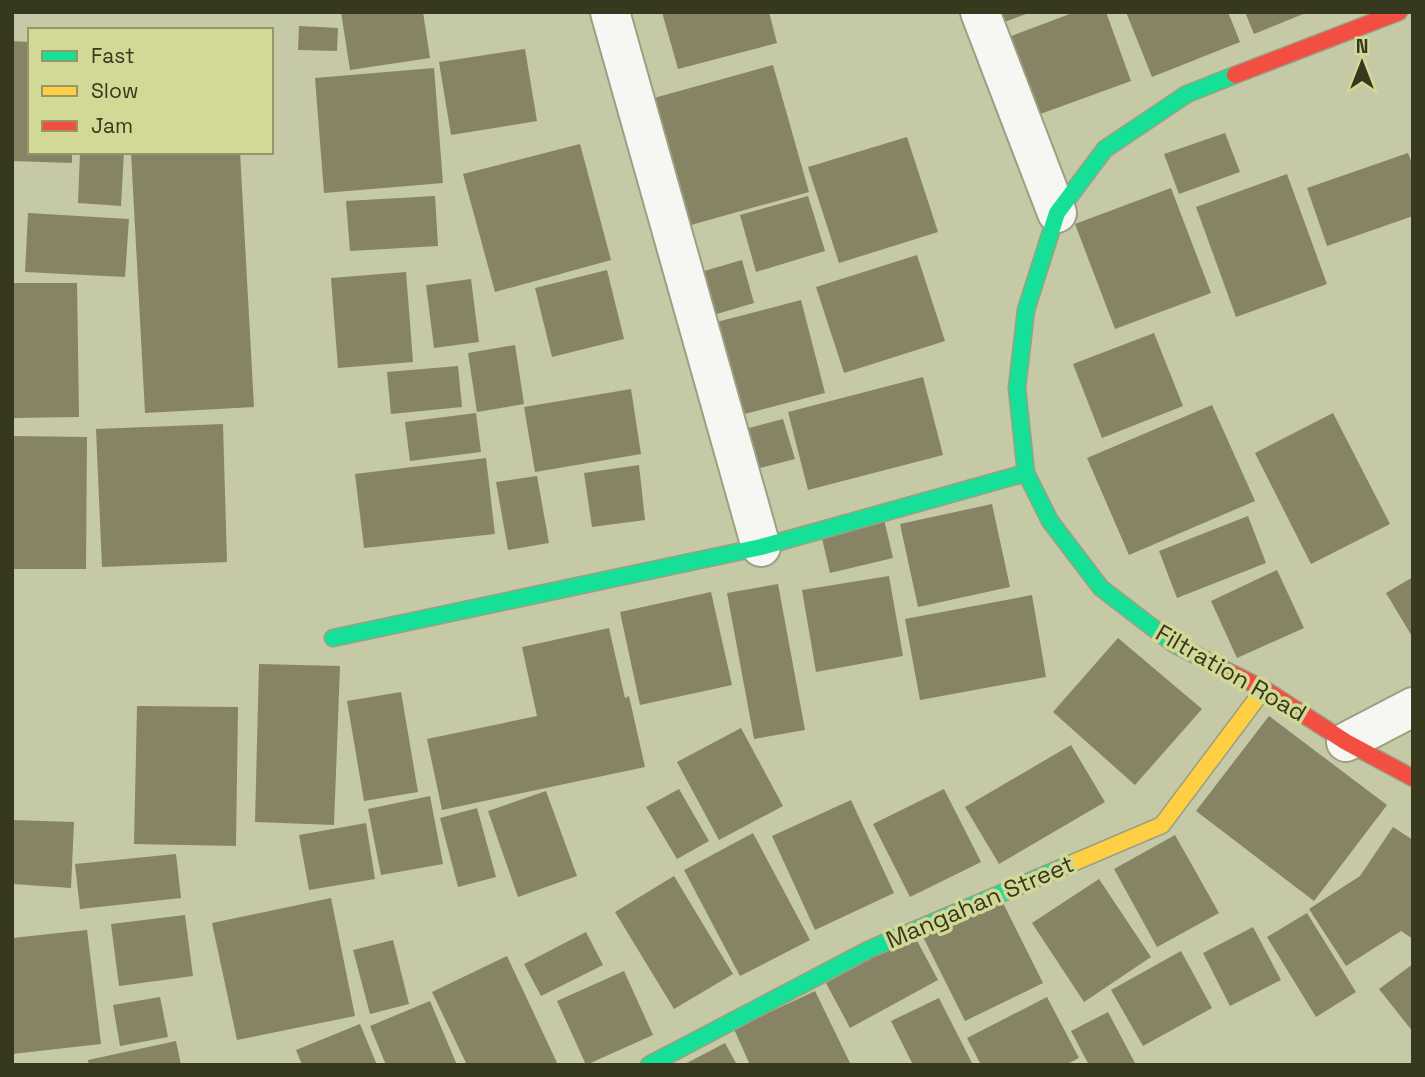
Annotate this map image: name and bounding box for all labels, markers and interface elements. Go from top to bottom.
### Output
legend [28,28,273,154]
north arrow [1327,28,1397,98]
text: N [1356,34,1368,59]
text: Fast [91,42,135,69]
text: Slow [91,77,139,104]
text: Jam [91,112,133,139]
street label: Filtration Road [1150,617,1312,728]
street label: Mangahan Street [881,848,1078,955]

